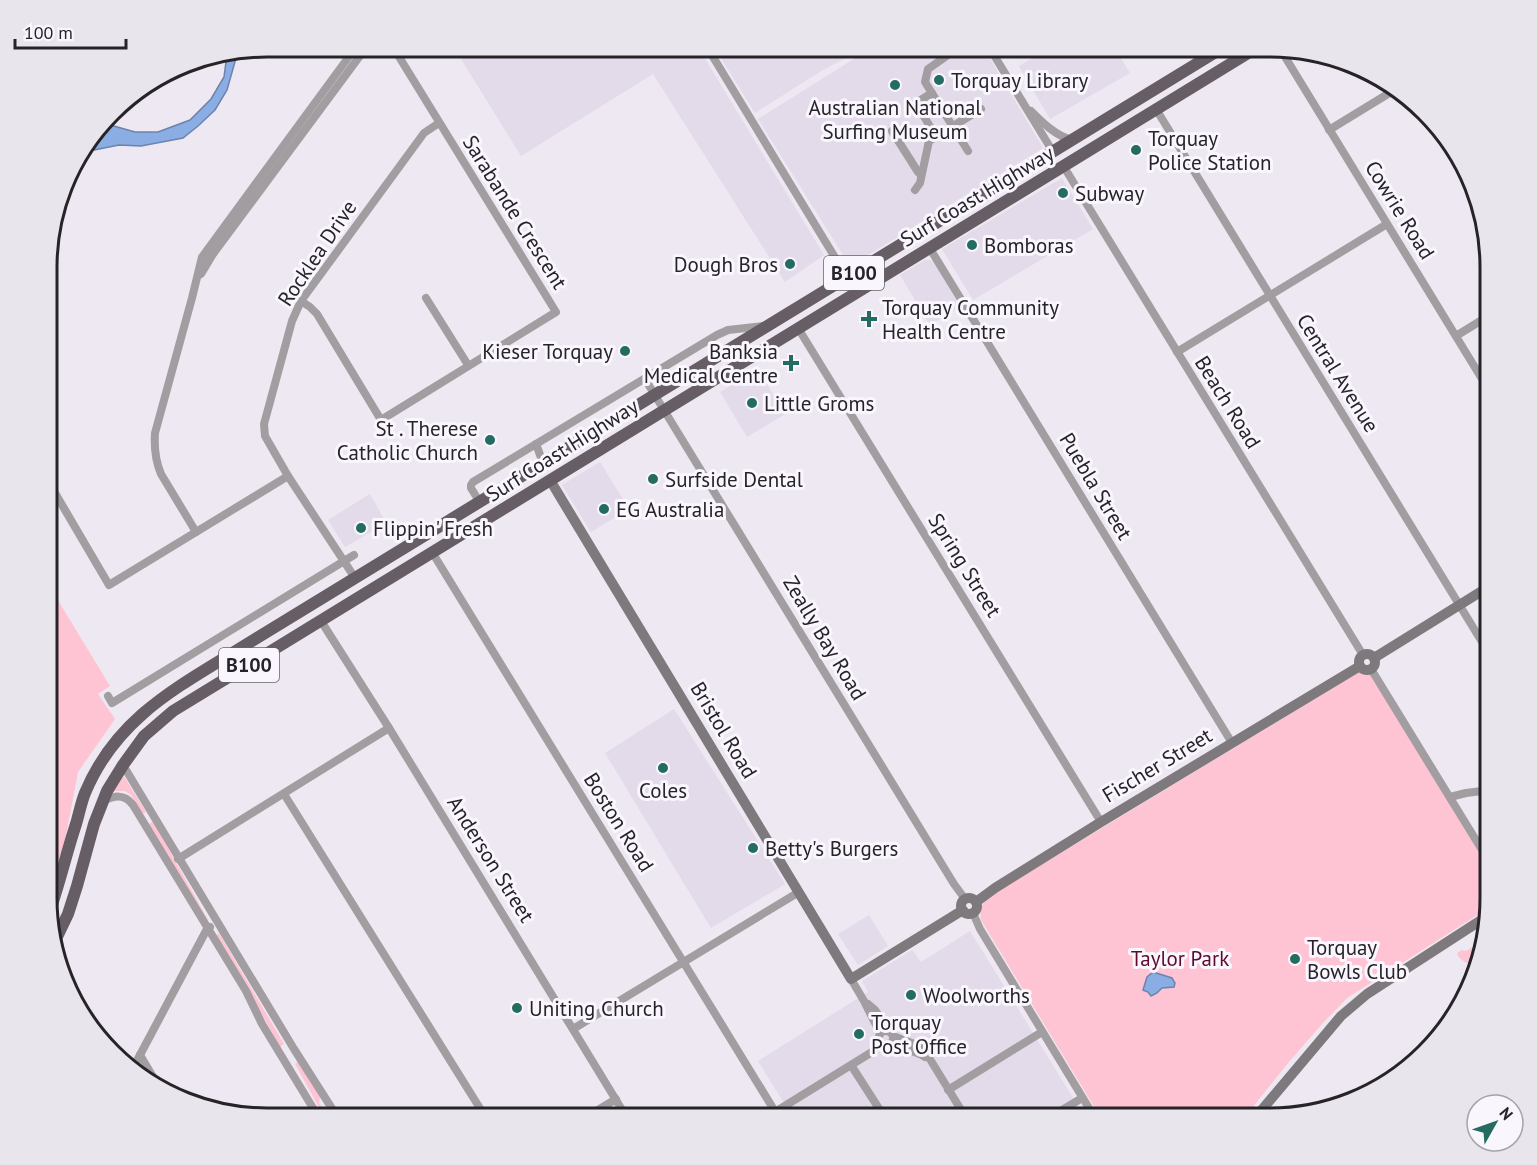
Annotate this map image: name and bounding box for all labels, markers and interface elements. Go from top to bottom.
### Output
scale bar [15,12,126,50]
text: 100 m [24,21,73,44]
place label: Torquay Library [951,67,1089,94]
marker: Torquay Library [932,73,946,87]
marker: Australian National Surfing Museum [888,78,902,92]
place label: Australian National Surfing Museum [809,94,981,145]
place label: Torquay Police Station [1148,125,1271,176]
street label: Sarabande Crescent [457,130,573,294]
street label: Surf Coast Highway [895,139,1059,253]
marker: Torquay Police Station [1129,143,1143,157]
street label: Cowrie Road [1359,156,1441,264]
place label: Subway [1075,180,1144,207]
marker: Subway [1056,186,1070,200]
street label: Rocklea Drive [272,195,362,311]
place label: Bomboras [984,232,1074,259]
marker: Bomboras [965,238,979,252]
place label: Dough Bros [674,251,778,278]
road number: B100 [824,256,884,290]
marker: Dough Bros [783,257,797,271]
place label: Torquay Community Health Centre [882,294,1059,345]
street label: Central Avenue [1291,309,1385,437]
marker: Torquay Community Health Centre [860,310,878,328]
place label: Kieser Torquay [482,338,613,365]
place label: Banksia Medical Centre [644,338,778,389]
marker: Kieser Torquay [618,344,632,358]
street label: Beach Road [1189,351,1267,453]
marker: Banksia Medical Centre [782,354,800,372]
place label: Little Groms [764,390,874,417]
street label: Surf Coast Highway [481,392,643,508]
marker: Little Groms [745,396,759,410]
place label: St . Therese Catholic Church [337,415,478,466]
street label: Puebla Street [1053,428,1139,544]
marker: St . Therese Catholic Church [483,433,497,447]
place label: Surfside Dental [665,466,803,493]
marker: Surfside Dental [646,472,660,486]
place label: EG Australia [616,496,724,523]
marker: EG Australia [597,502,611,516]
street label: Spring Street [922,508,1008,622]
place label: Flippin' Fresh [373,515,493,542]
marker: Flippin' Fresh [354,521,368,535]
street label: Zeally Bay Road [777,571,873,705]
road number: B100 [219,648,279,682]
street label: Bristol Road [685,677,763,783]
street label: Fischer Street [1097,722,1217,808]
marker: Coles [656,761,670,775]
street label: Boston Road [578,767,660,877]
place label: Coles [639,777,687,804]
street label: Anderson Street [441,791,541,927]
place label: Betty's Burgers [765,835,898,862]
marker: Betty's Burgers [746,841,760,855]
place label: Torquay Bowls Club [1307,934,1407,985]
park label: Taylor Park [1131,945,1229,972]
marker: Torquay Bowls Club [1288,952,1302,966]
place label: Woolworths [923,982,1030,1009]
marker: Woolworths [904,988,918,1002]
place label: Uniting Church [529,995,664,1022]
marker: Uniting Church [510,1001,524,1015]
place label: Torquay Post Office [871,1009,967,1060]
marker: Torquay Post Office [852,1027,866,1041]
north arrow [1465,1093,1525,1153]
text: N [1495,1103,1518,1124]

